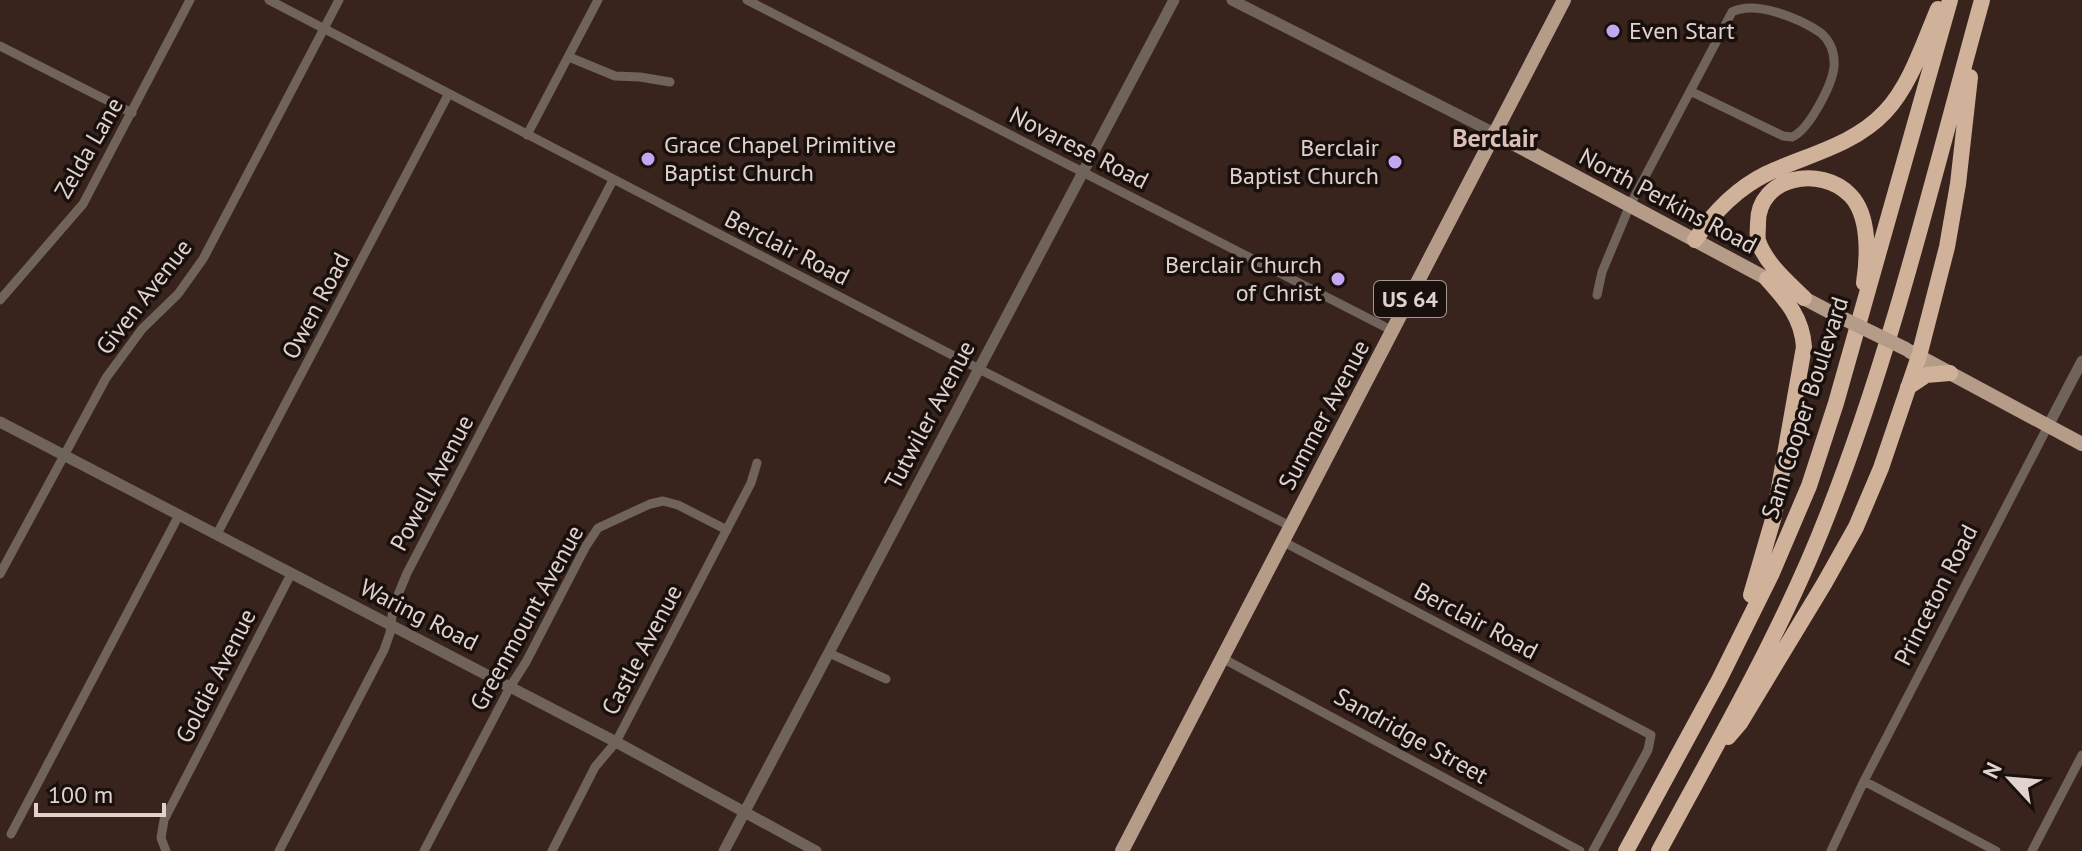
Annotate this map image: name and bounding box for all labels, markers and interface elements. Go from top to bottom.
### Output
place label: Even Start [1629,15,1735,46]
marker: Even Start [1604,22,1622,40]
street label: Zelda Lane [47,92,130,204]
street label: Novarese Road [1004,99,1154,196]
district label: Berclair [1452,121,1539,154]
place label: Grace Chapel Primitive Baptist Church [664,129,896,188]
place label: Berclair Baptist Church [1229,132,1379,191]
street label: North Perkins Road [1574,141,1762,260]
marker: Grace Chapel Primitive Baptist Church [639,150,657,168]
marker: Berclair Baptist Church [1386,153,1404,171]
street label: Berclair Road [720,203,855,292]
street label: Given Avenue [89,233,198,361]
street label: Owen Road [275,247,357,364]
place label: Berclair Church of Christ [1165,249,1322,308]
marker: Berclair Church of Christ [1329,270,1347,288]
road number: US 64 [1374,281,1446,317]
street label: Sam Cooper Boulevard [1754,293,1855,523]
street label: Summer Avenue [1271,334,1376,495]
street label: Tutwiler Avenue [877,335,982,494]
street label: Powell Avenue [383,410,480,556]
street label: Princeton Road [1887,519,1984,670]
street label: Greenmount Avenue [463,520,590,716]
street label: Waring Road [355,572,484,658]
street label: Berclair Road [1409,575,1544,666]
street label: Castle Avenue [594,579,689,720]
street label: Goldie Avenue [168,603,263,748]
street label: Sandridge Street [1329,681,1494,791]
north arrow [1970,739,2050,819]
text: N [1976,758,2008,783]
scale bar [36,767,164,817]
text: 100 m [48,779,113,810]

